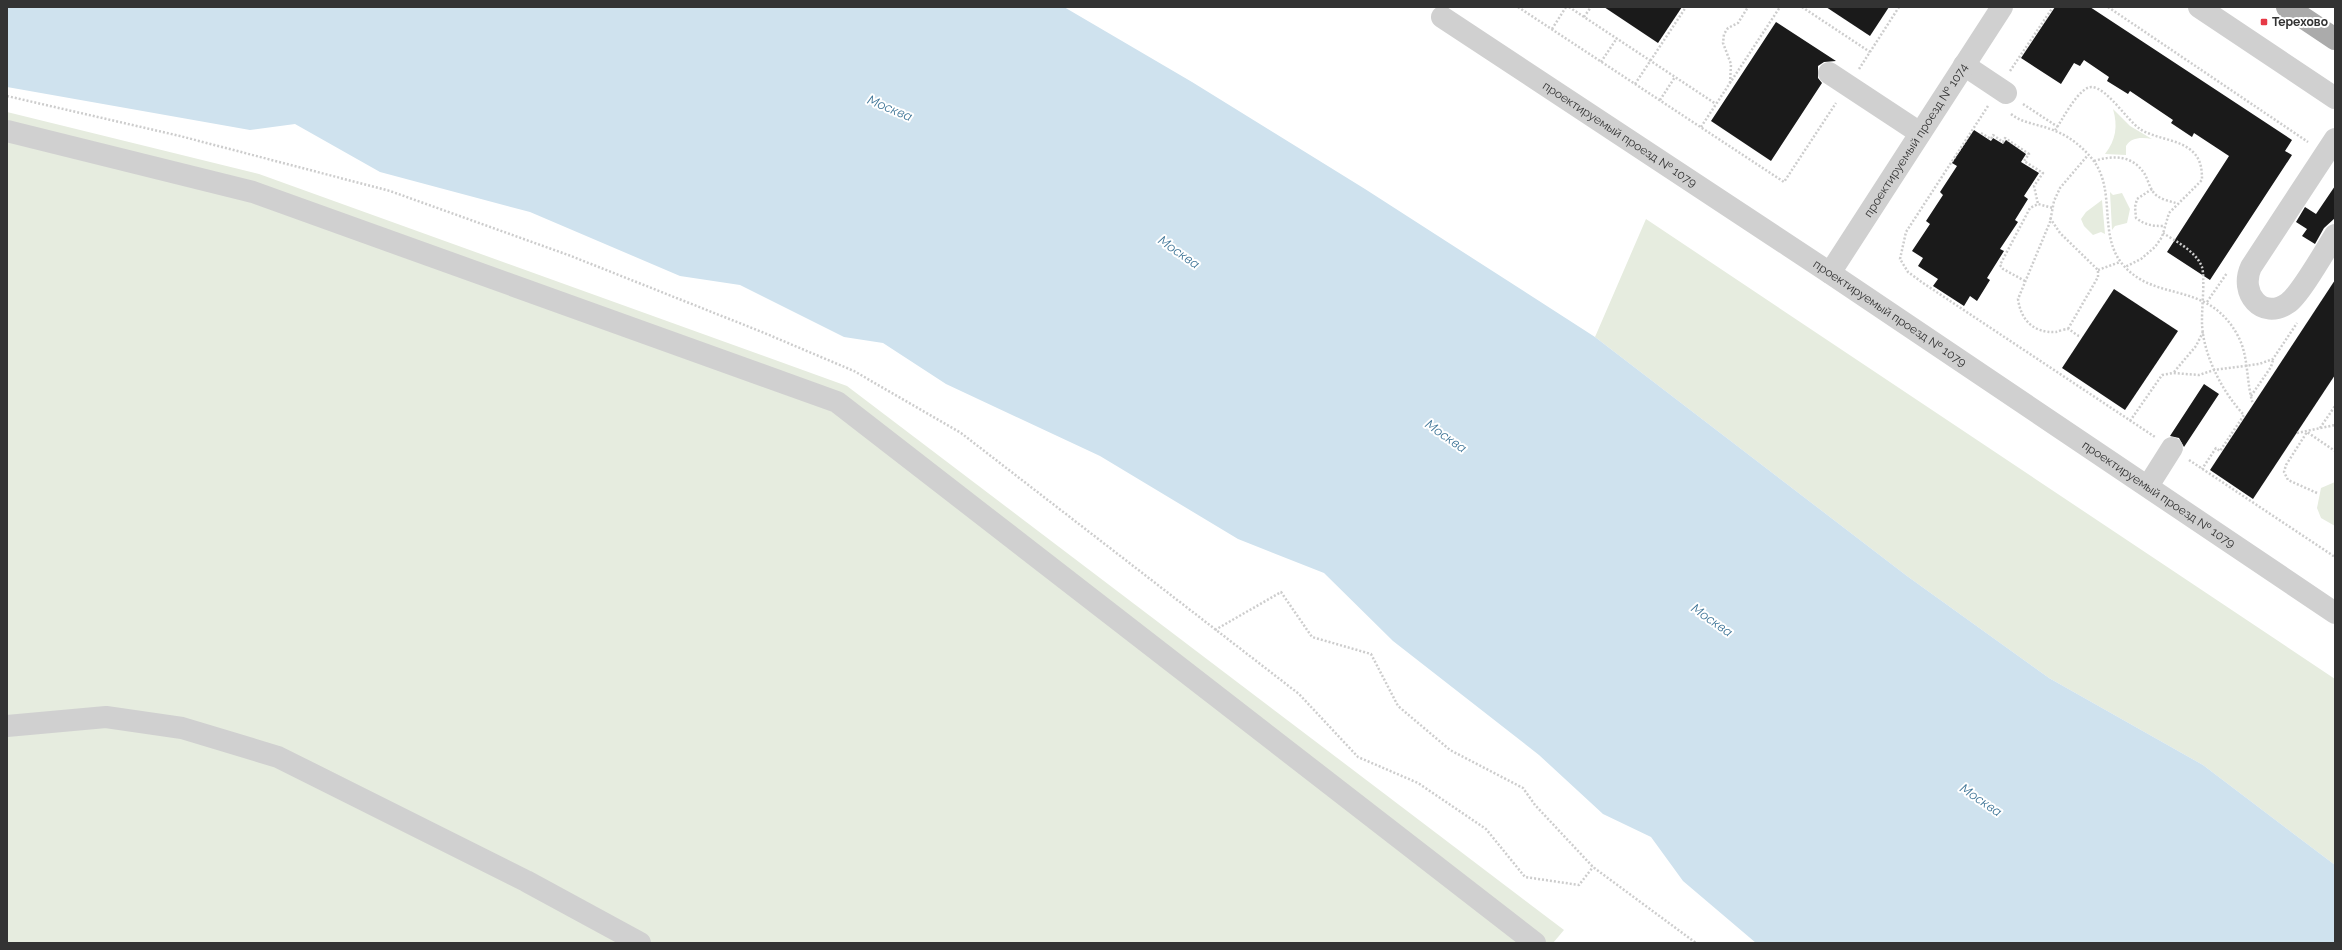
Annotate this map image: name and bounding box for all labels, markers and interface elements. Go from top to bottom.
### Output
place label: Терехово [2272,15,2328,29]
marker: Терехово [2259,17,2269,27]
street label: проектируемый проезд № 1074 [1861,60,1971,220]
street label: проектируемый проезд № 1079 [1540,79,1699,190]
water label: Москва [865,92,915,124]
water label: Москва [1155,232,1203,272]
street label: проектируемый проезд № 1079 [1811,257,1969,370]
water label: Москва [1422,416,1470,456]
street label: проектируемый проезд № 1079 [2079,438,2238,551]
water label: Москва [1688,600,1736,640]
water label: Москва [1957,781,2005,820]

